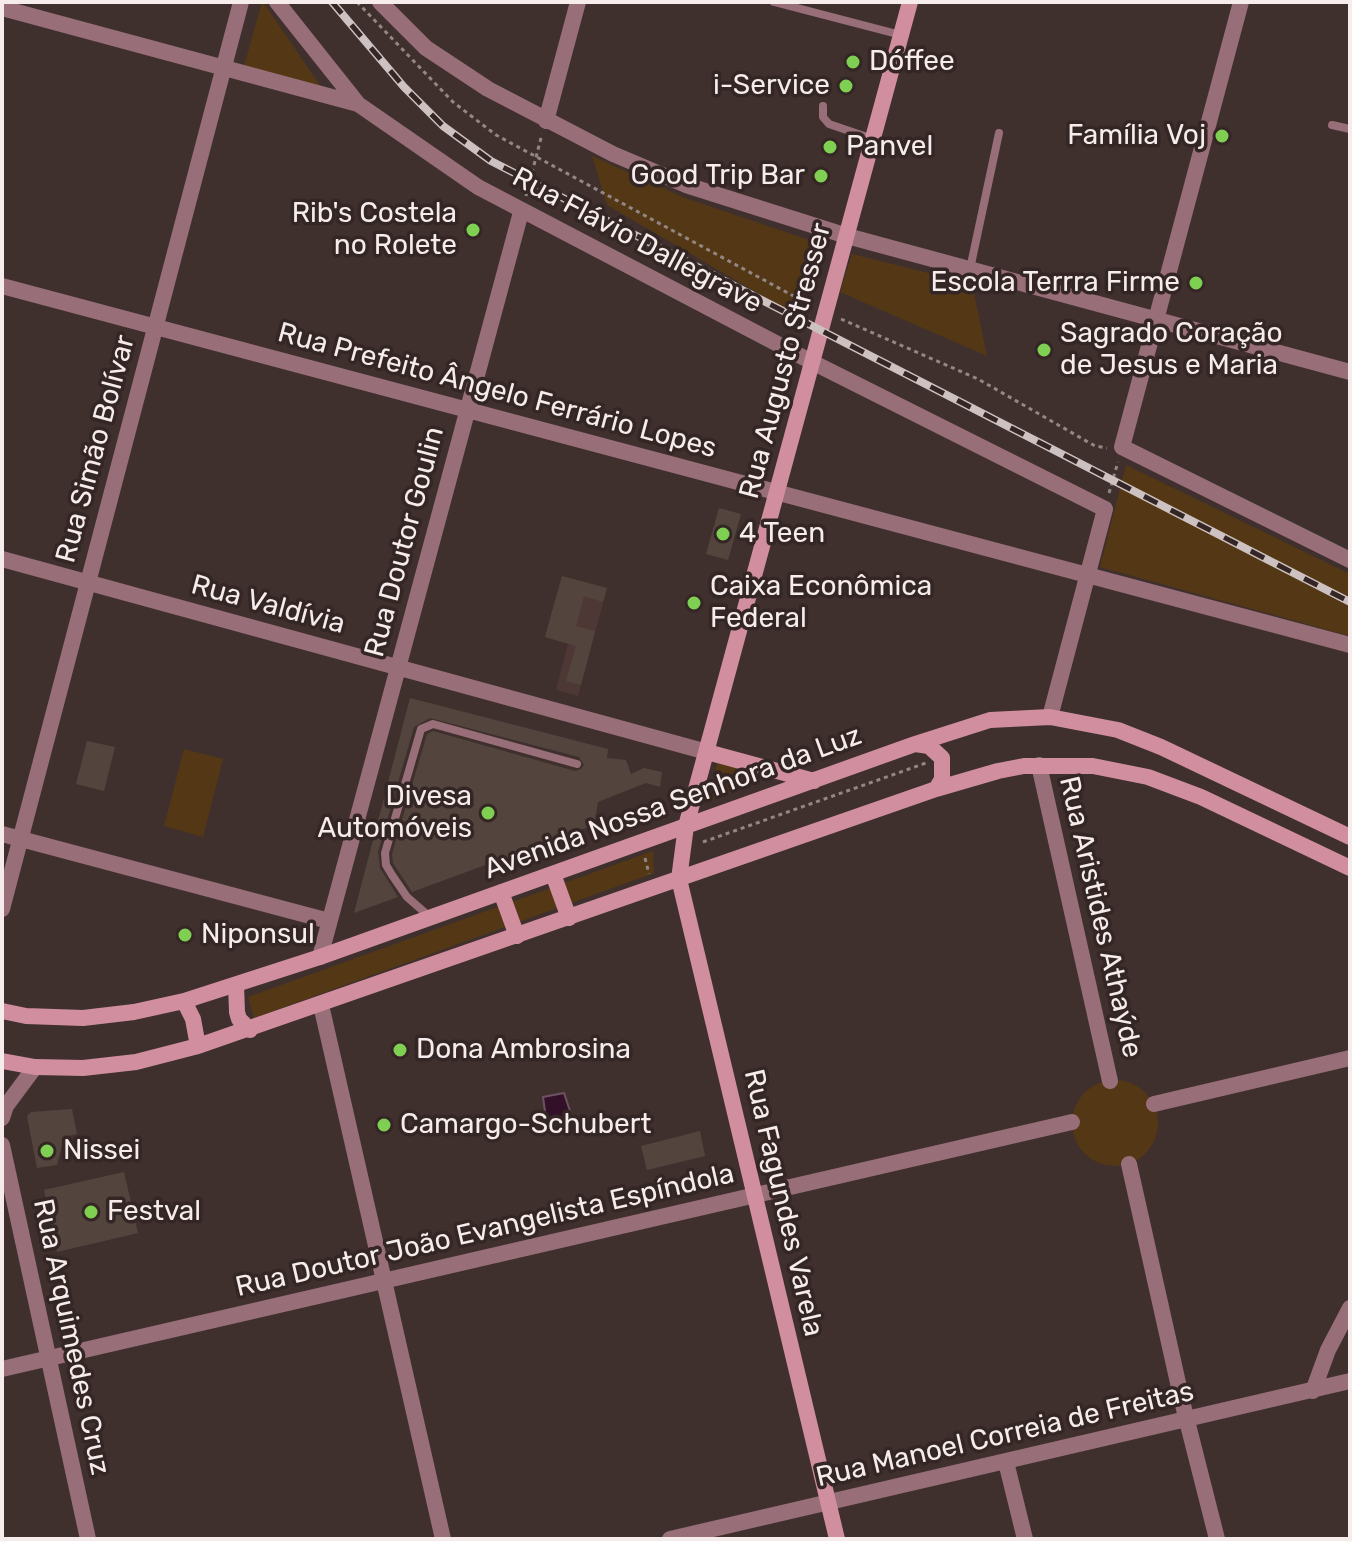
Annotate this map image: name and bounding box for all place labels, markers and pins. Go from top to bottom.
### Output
place label: Dóffee [869,45,955,79]
marker: Dóffee [844,53,862,71]
place label: i-Service [713,69,830,103]
marker: i-Service [837,77,855,95]
place label: Família Voj [1067,119,1206,153]
marker: Família Voj [1213,127,1231,145]
place label: Panvel [846,130,933,164]
marker: Panvel [821,138,839,156]
place label: Good Trip Bar [631,159,805,193]
marker: Good Trip Bar [812,167,830,185]
place label: Rib's Costela no Rolete [292,197,457,263]
marker: Rib's Costela no Rolete [464,221,482,239]
place label: Escola Terrra Firme [931,266,1180,300]
marker: Escola Terrra Firme [1187,274,1205,292]
place label: Sagrado Coração de Jesus e Maria [1060,317,1283,383]
marker: Sagrado Coração de Jesus e Maria [1035,341,1053,359]
place label: 4 Teen [739,517,825,551]
marker: 4 Teen [714,525,732,543]
place label: Caixa Econômica Federal [710,570,932,636]
marker: Caixa Econômica Federal [685,594,703,612]
place label: Divesa Automóveis [317,780,472,846]
marker: Divesa Automóveis [479,804,497,822]
place label: Niponsul [201,918,315,952]
marker: Niponsul [176,926,194,944]
place label: Dona Ambrosina [416,1033,631,1067]
marker: Dona Ambrosina [391,1041,409,1059]
place label: Camargo-Schubert [400,1108,651,1142]
marker: Camargo-Schubert [375,1116,393,1134]
place label: Nissei [63,1134,140,1168]
marker: Nissei [38,1142,56,1160]
place label: Festval [107,1195,201,1229]
marker: Festval [82,1203,100,1221]

